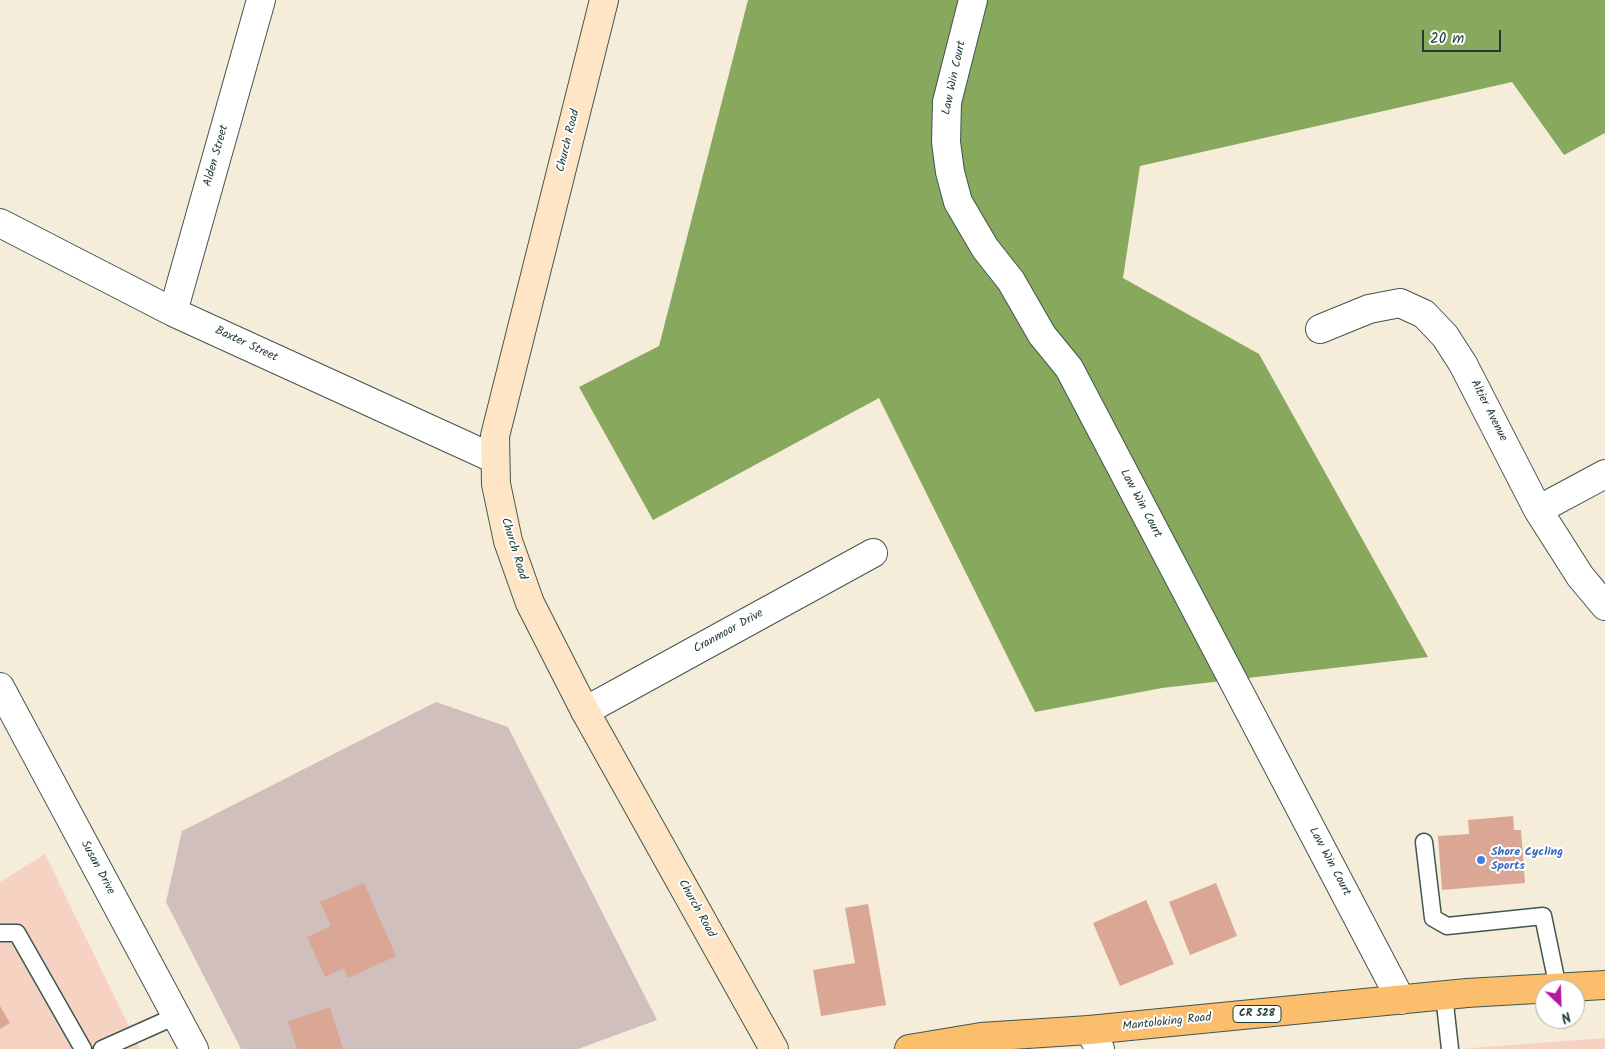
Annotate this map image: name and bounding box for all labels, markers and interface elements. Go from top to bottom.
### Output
scale bar [1425,20,1504,52]
text: 20 m [1430,27,1464,51]
street label: Law Win Court [940,40,970,116]
street label: Church Road [554,108,584,174]
street label: Alden Street [201,124,233,188]
street label: Baxter Street [212,324,280,366]
street label: Altier Avenue [1466,378,1510,444]
street label: Law Win Court [1116,467,1164,541]
street label: Church Road [497,516,529,582]
street label: Cranmoor Drive [692,607,766,657]
street label: Law Win Court [1305,825,1353,899]
street label: Susan Drive [77,839,117,897]
place label: Shore Cycling Sports [1491,846,1563,874]
marker: Shore Cycling Sports [1475,854,1487,866]
street label: Church Road [674,878,718,940]
north arrow [1535,979,1585,1029]
text: N [1557,1005,1574,1029]
road number: CR 528 [1233,1006,1281,1022]
street label: Mantoloking Road [1122,1011,1212,1035]

